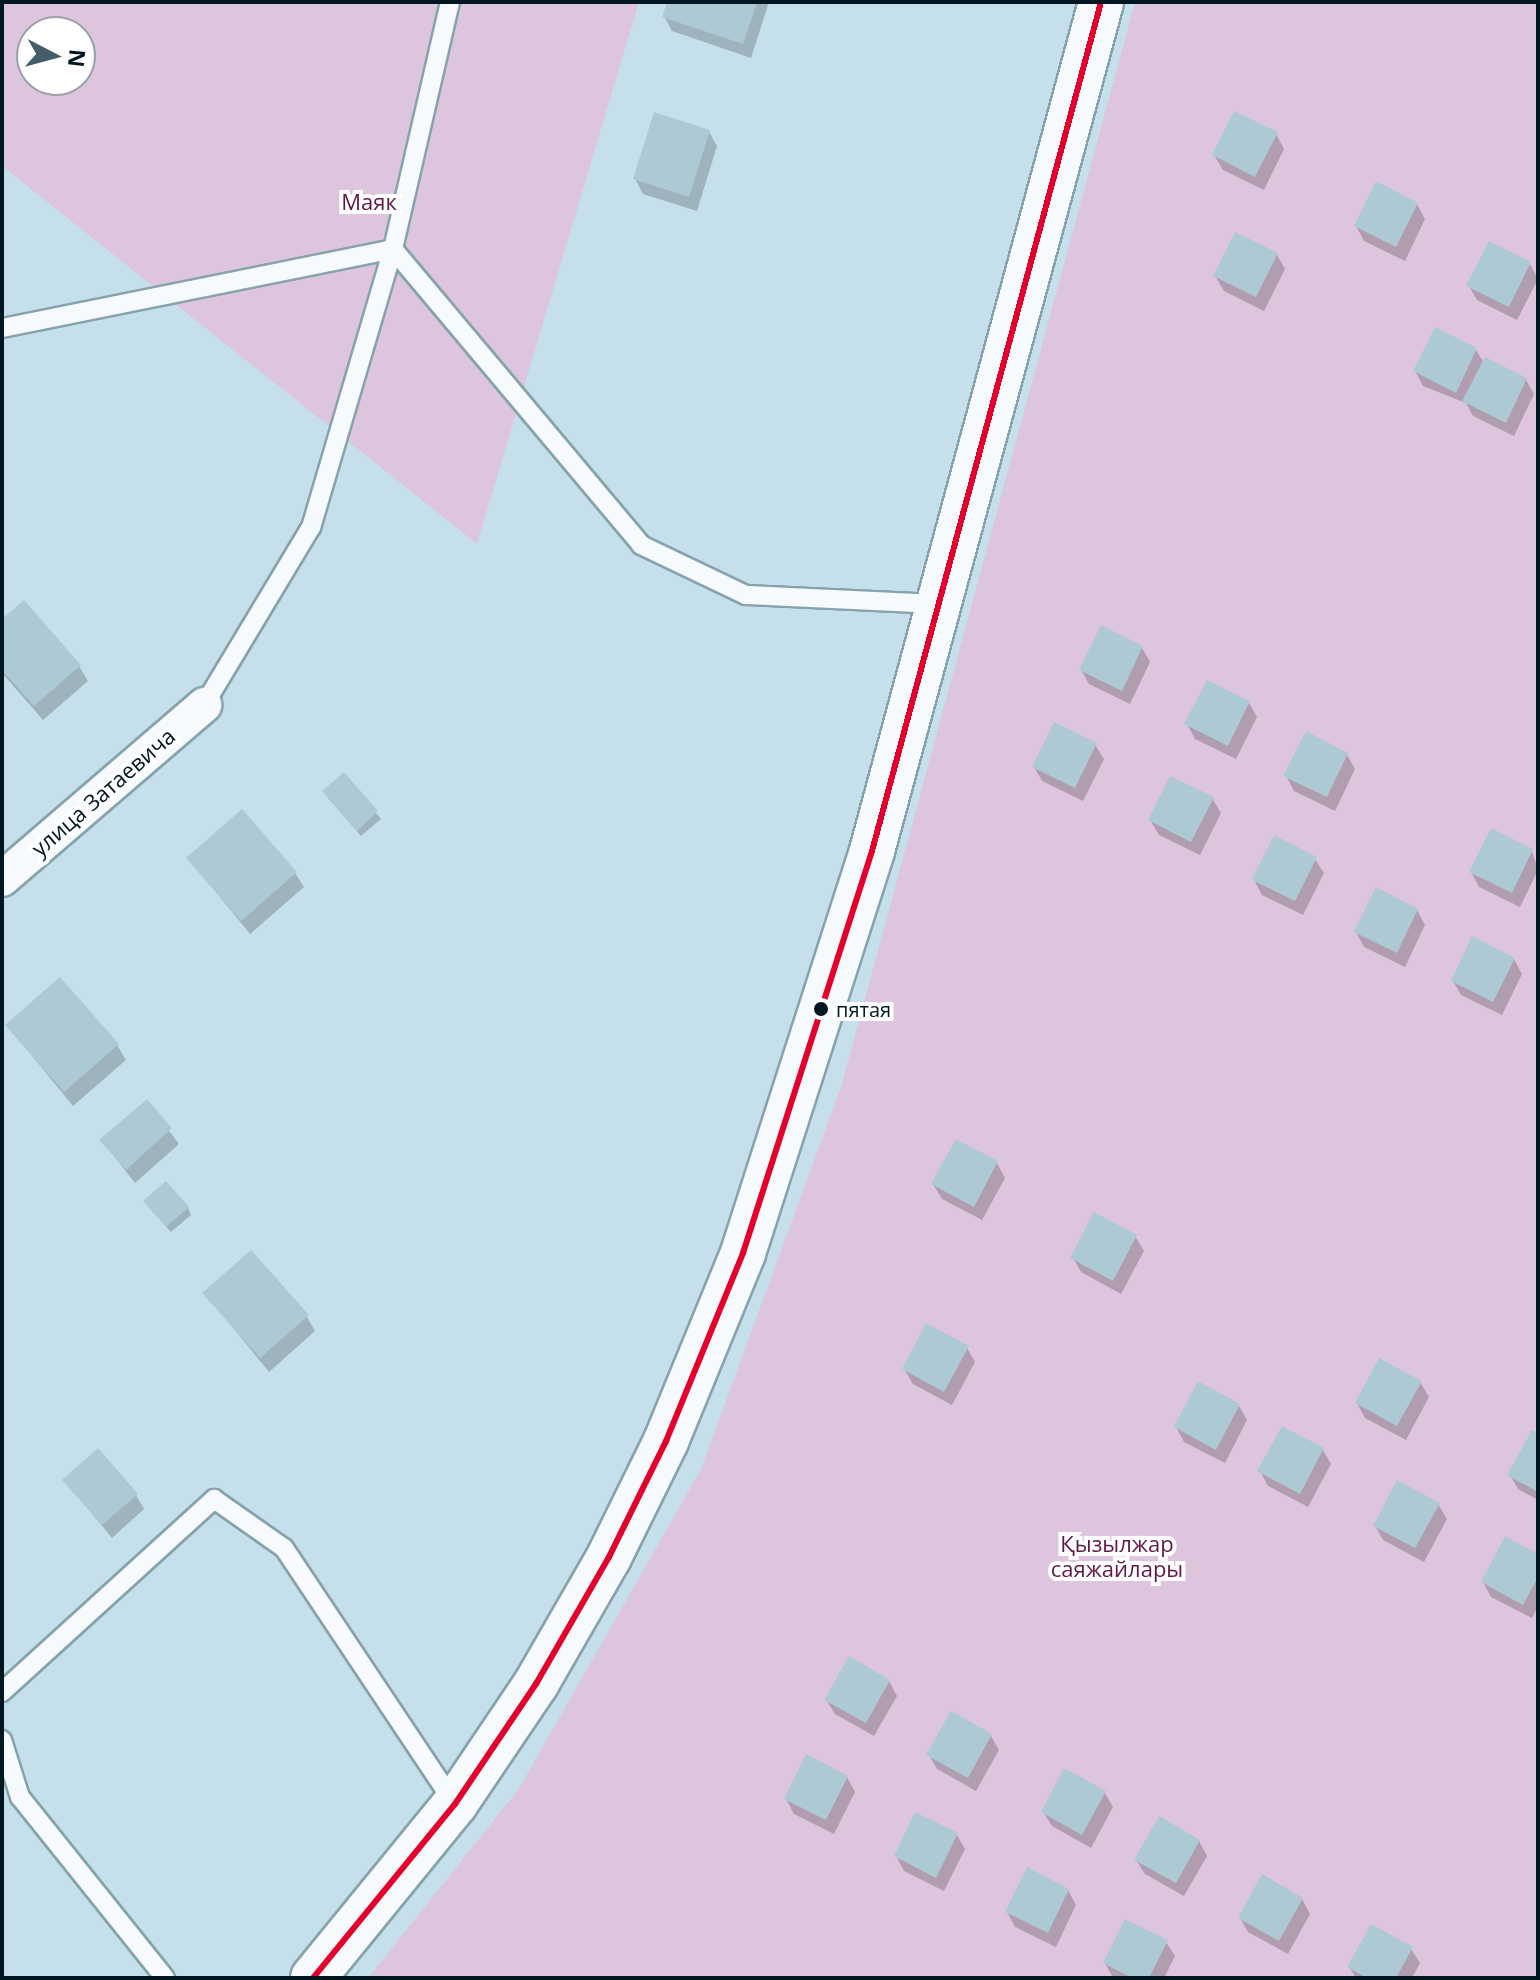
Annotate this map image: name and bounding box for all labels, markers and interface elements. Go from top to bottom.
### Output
north arrow [16,16,96,96]
text: N [62,48,94,69]
park label: Маяк [341,189,397,215]
street label: улица Затаевича [26,723,180,861]
place label: пятая [836,997,891,1021]
marker: пятая [813,1001,829,1017]
park label: Қызылжар саяжайлары [1051,1530,1183,1582]

